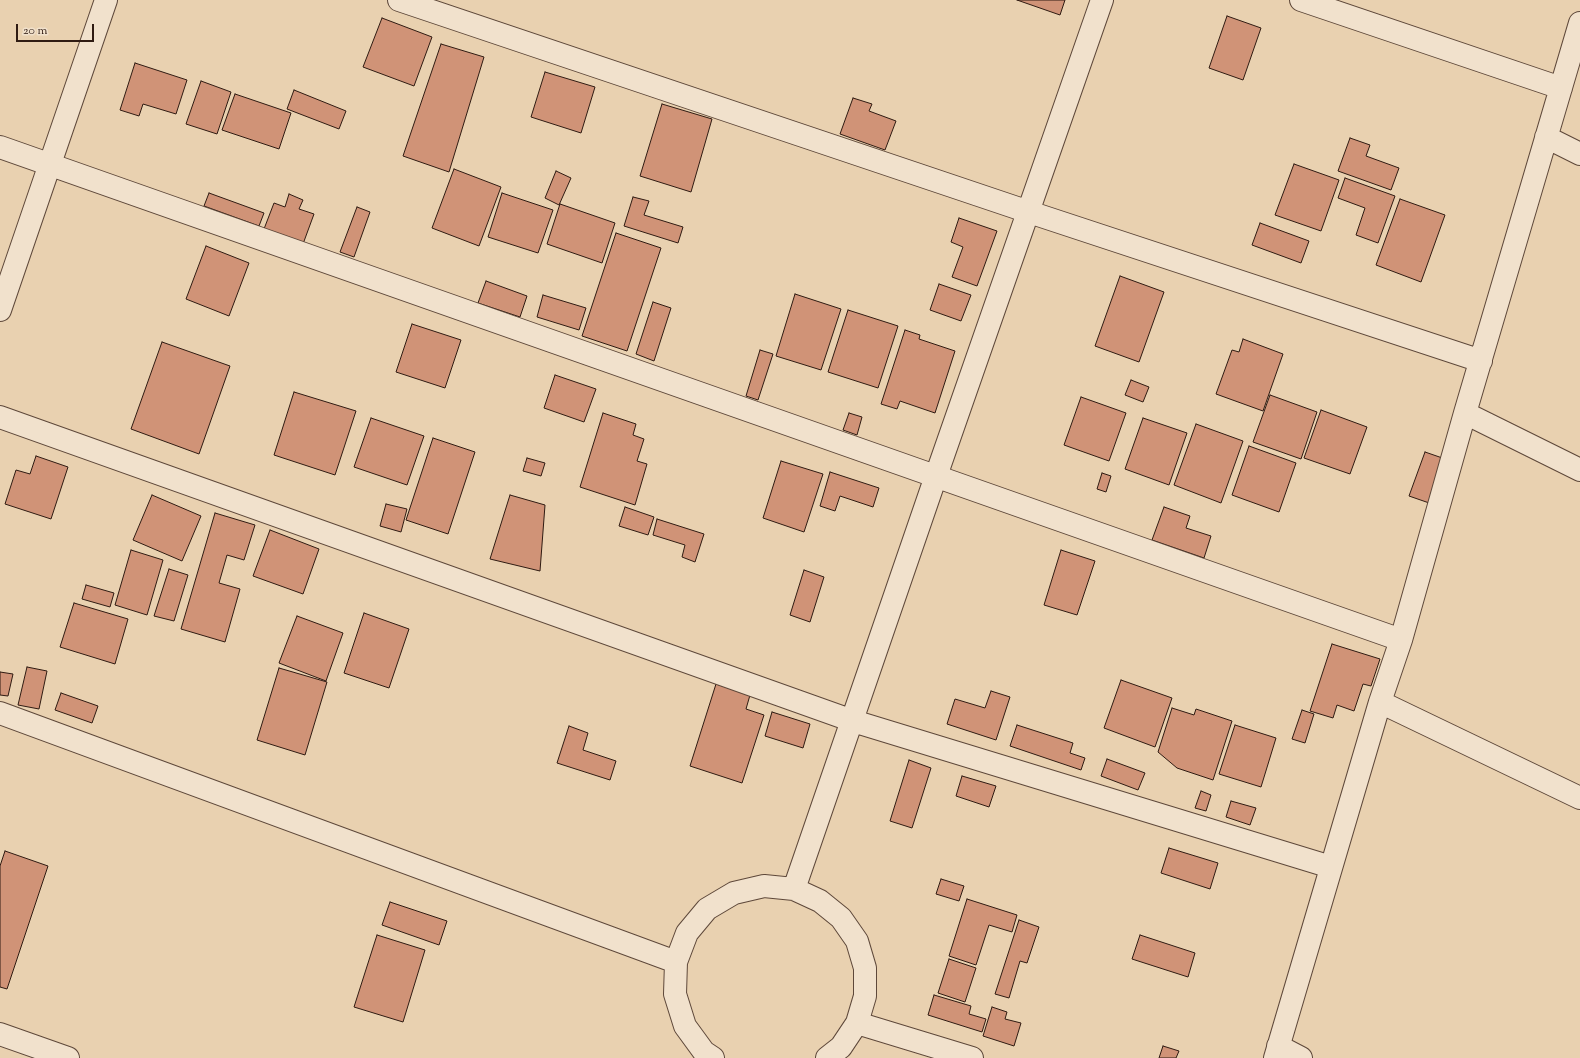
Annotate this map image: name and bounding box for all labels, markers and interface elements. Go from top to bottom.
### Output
scale bar [18,16,96,42]
text: 20 m [23,22,47,40]

